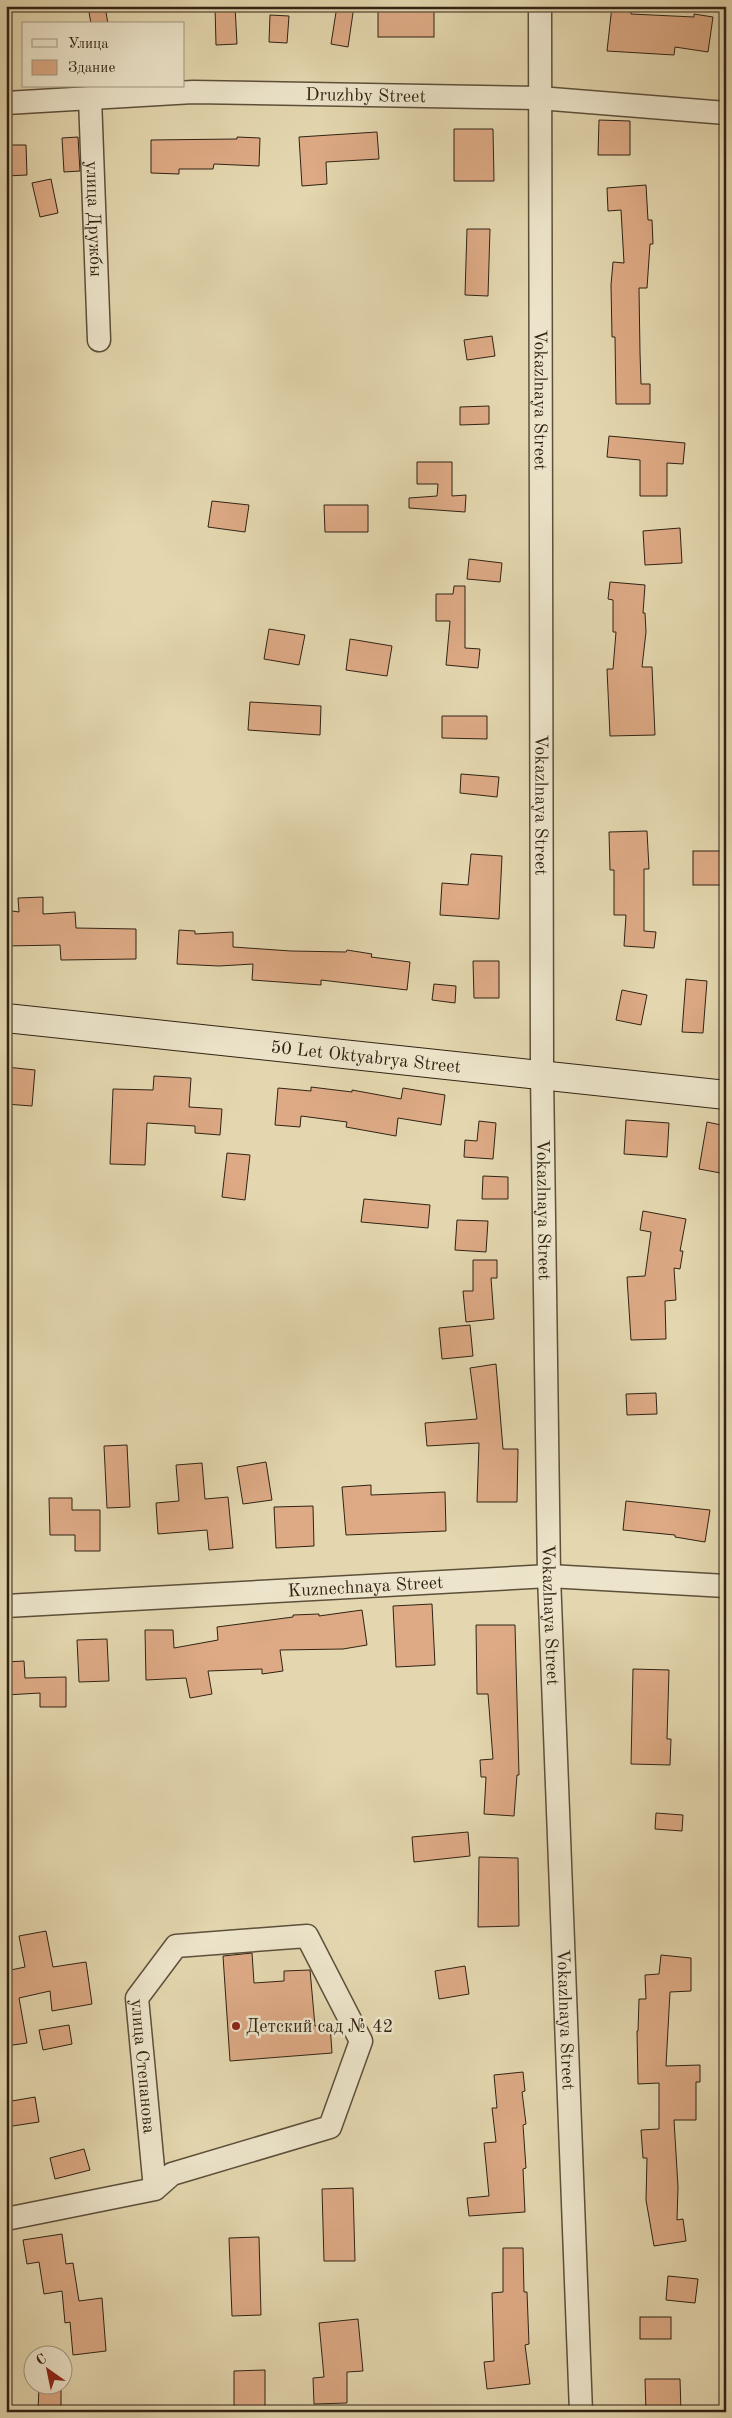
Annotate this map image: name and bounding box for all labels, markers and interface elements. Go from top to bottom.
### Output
legend [22,22,185,88]
text: Улица [68,37,109,52]
text: Здание [68,61,115,76]
street label: Druzhby Street [305,86,426,106]
street label: улица Дружбы [82,161,105,277]
street label: Vokazlnaya Street [531,329,549,471]
street label: Vokazlnaya Street [531,734,550,876]
street label: 50 Let Oktyabrya Street [270,1038,462,1077]
street label: Vokazlnaya Street [533,1139,553,1281]
street label: Vokazlnaya Street [539,1544,561,1686]
street label: Kuznechnaya Street [287,1574,444,1600]
street label: Vokazlnaya Street [553,1949,577,2091]
street label: улица Степанова [127,1998,158,2135]
place label: Детский сад № 42 [246,2018,393,2036]
marker: Детский сад № 42 [230,2020,242,2032]
north arrow [22,2346,72,2396]
text: С [34,2352,49,2368]

